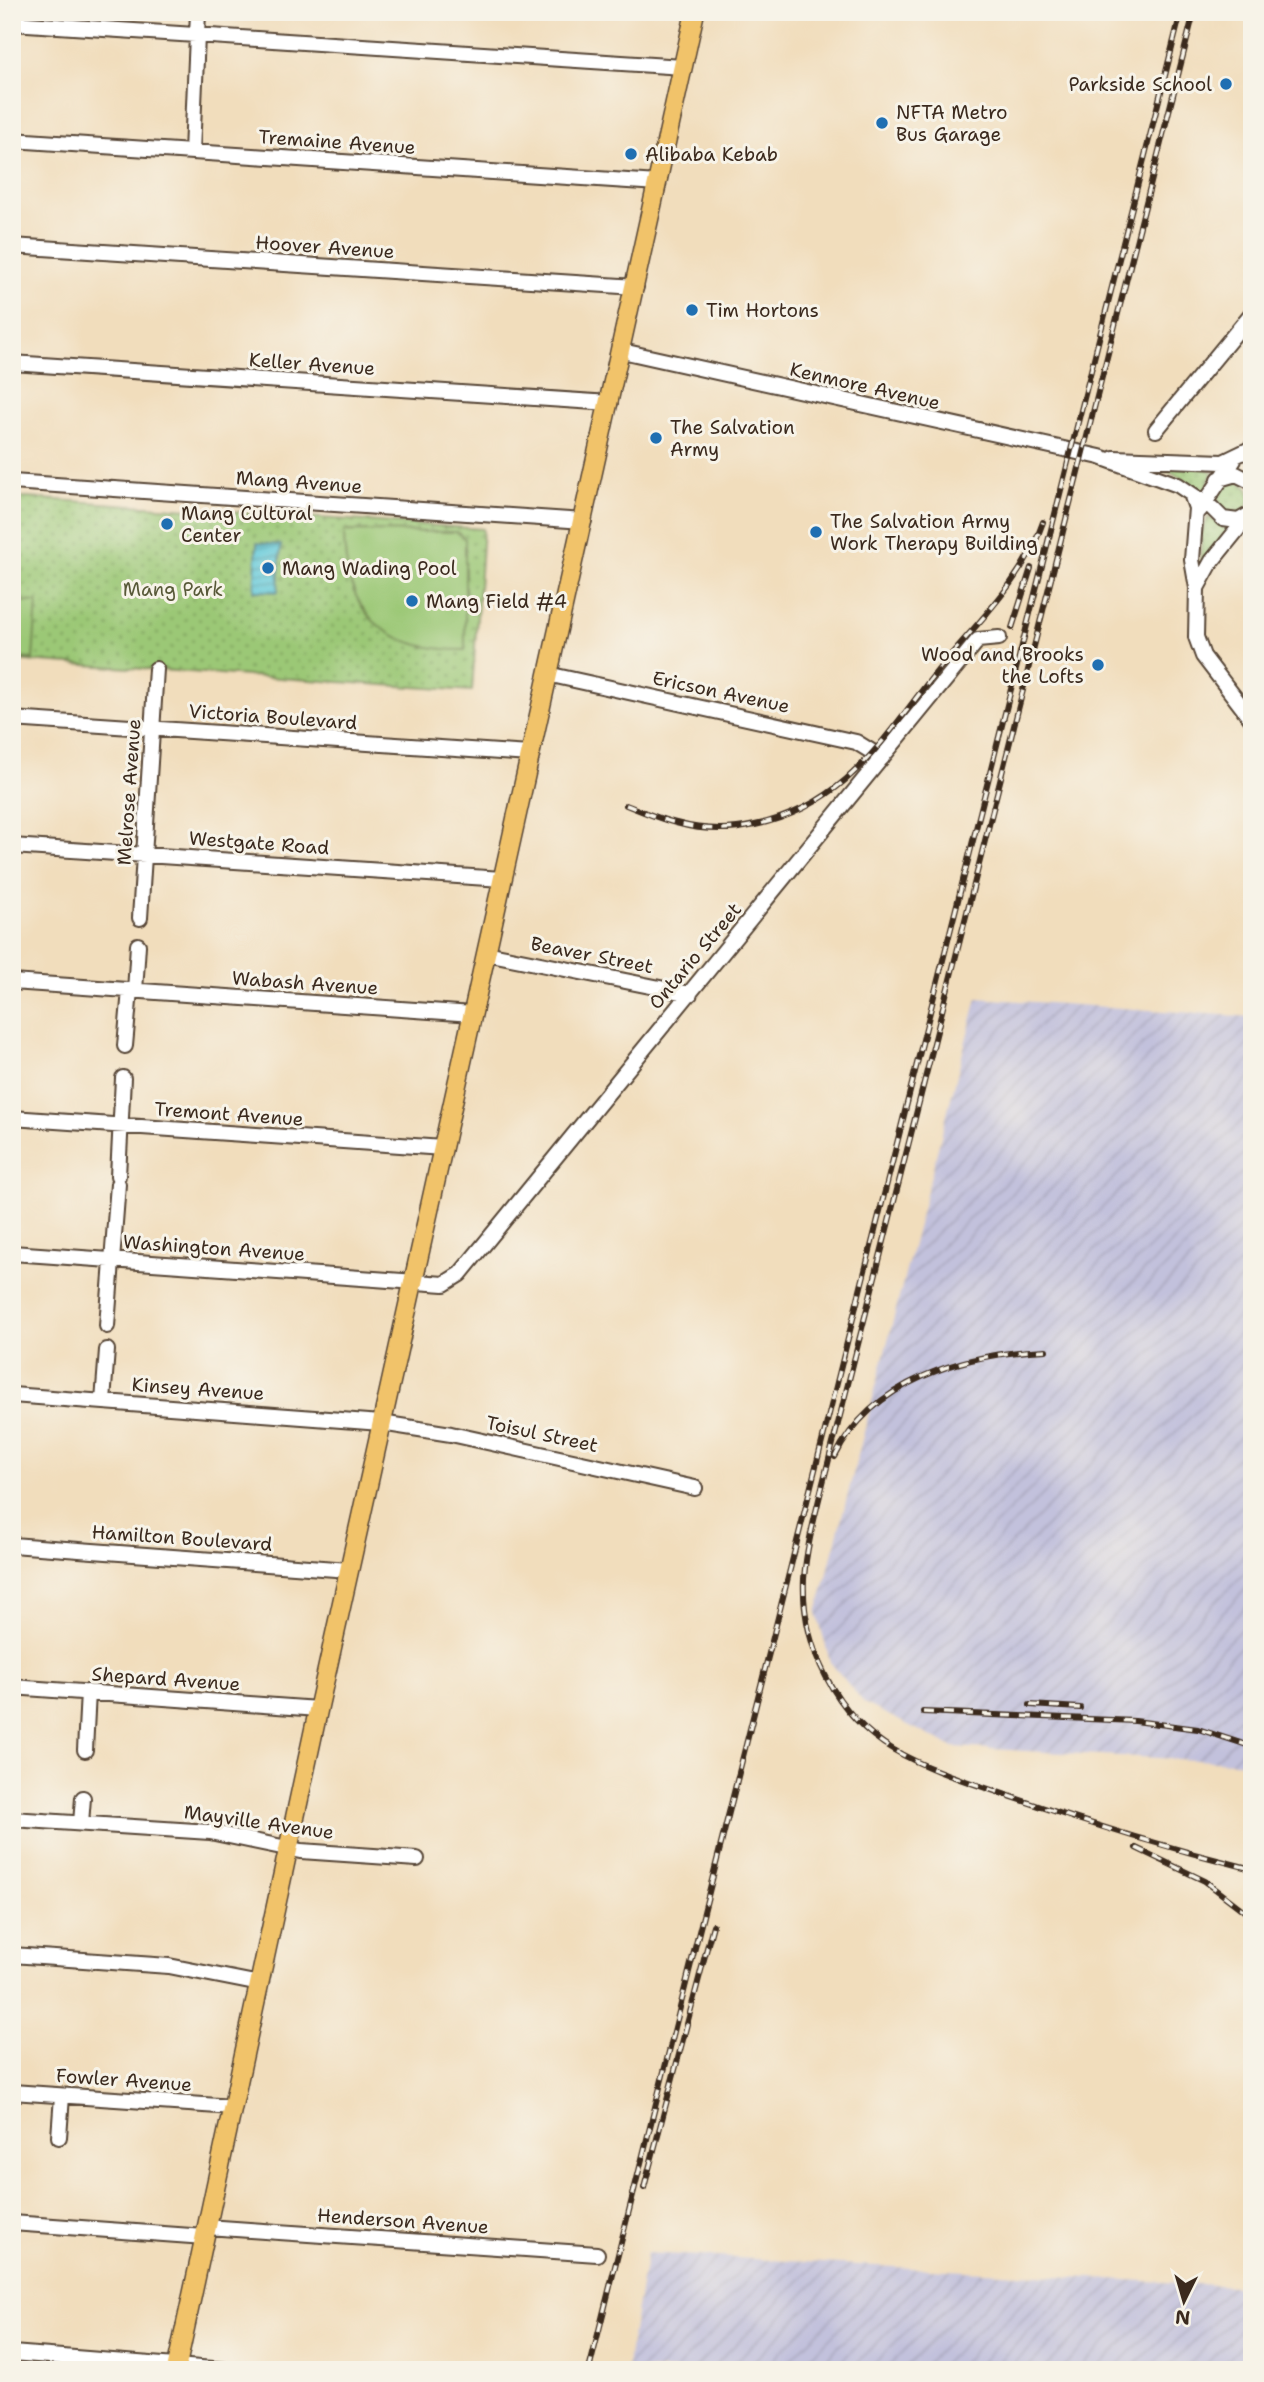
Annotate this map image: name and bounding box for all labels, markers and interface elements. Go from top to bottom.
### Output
place label: Parkside School [1068,72,1212,97]
marker: Parkside School [1218,76,1234,92]
place label: NFTA Metro Bus Garage [896,100,1008,147]
marker: NFTA Metro Bus Garage [874,115,890,131]
street label: Tremaine Avenue [258,124,416,160]
place label: Alibaba Kebab [645,142,778,167]
marker: Alibaba Kebab [623,146,639,162]
street label: Hoover Avenue [255,230,395,264]
place label: Tim Hortons [706,298,819,323]
marker: Tim Hortons [684,302,700,318]
street label: Keller Avenue [248,347,376,381]
street label: Kenmore Avenue [787,357,943,415]
place label: The Salvation Army [670,415,795,462]
marker: The Salvation Army [648,430,664,446]
street label: Mang Avenue [235,465,363,499]
place label: Mang Cultural Center [181,501,313,548]
place label: The Salvation Army Work Therapy Building [830,509,1038,556]
marker: Mang Cultural Center [159,516,175,532]
marker: The Salvation Army Work Therapy Building [808,524,824,540]
place label: Mang Wading Pool [282,556,457,581]
marker: Mang Wading Pool [260,560,276,576]
park label: Mang Park [123,577,223,602]
place label: Mang Field #4 [426,589,567,614]
marker: Mang Field #4 [404,593,420,609]
place label: Wood and Brooks the Lofts [921,642,1084,689]
marker: Wood and Brooks the Lofts [1090,657,1106,673]
street label: Ericson Avenue [650,665,792,719]
street label: Victoria Boulevard [188,699,358,735]
street label: Melrose Avenue [111,718,147,866]
street label: Westgate Road [188,826,330,860]
street label: Ontario Street [643,898,747,1014]
street label: Beaver Street [529,931,655,979]
street label: Wabash Avenue [231,965,379,1001]
street label: Tremont Avenue [154,1096,304,1132]
street label: Washington Avenue [122,1229,306,1267]
street label: Kinsey Avenue [131,1372,265,1406]
street label: Toisul Street [484,1410,600,1458]
street label: Hamilton Boulevard [91,1519,273,1557]
street label: Shepard Avenue [91,1661,241,1697]
street label: Mayville Avenue [182,1799,336,1845]
street label: Fowler Avenue [55,2063,193,2097]
street label: Henderson Avenue [316,2203,490,2239]
north arrow [1148,2266,1218,2336]
text: N [1174,2304,1191,2331]

